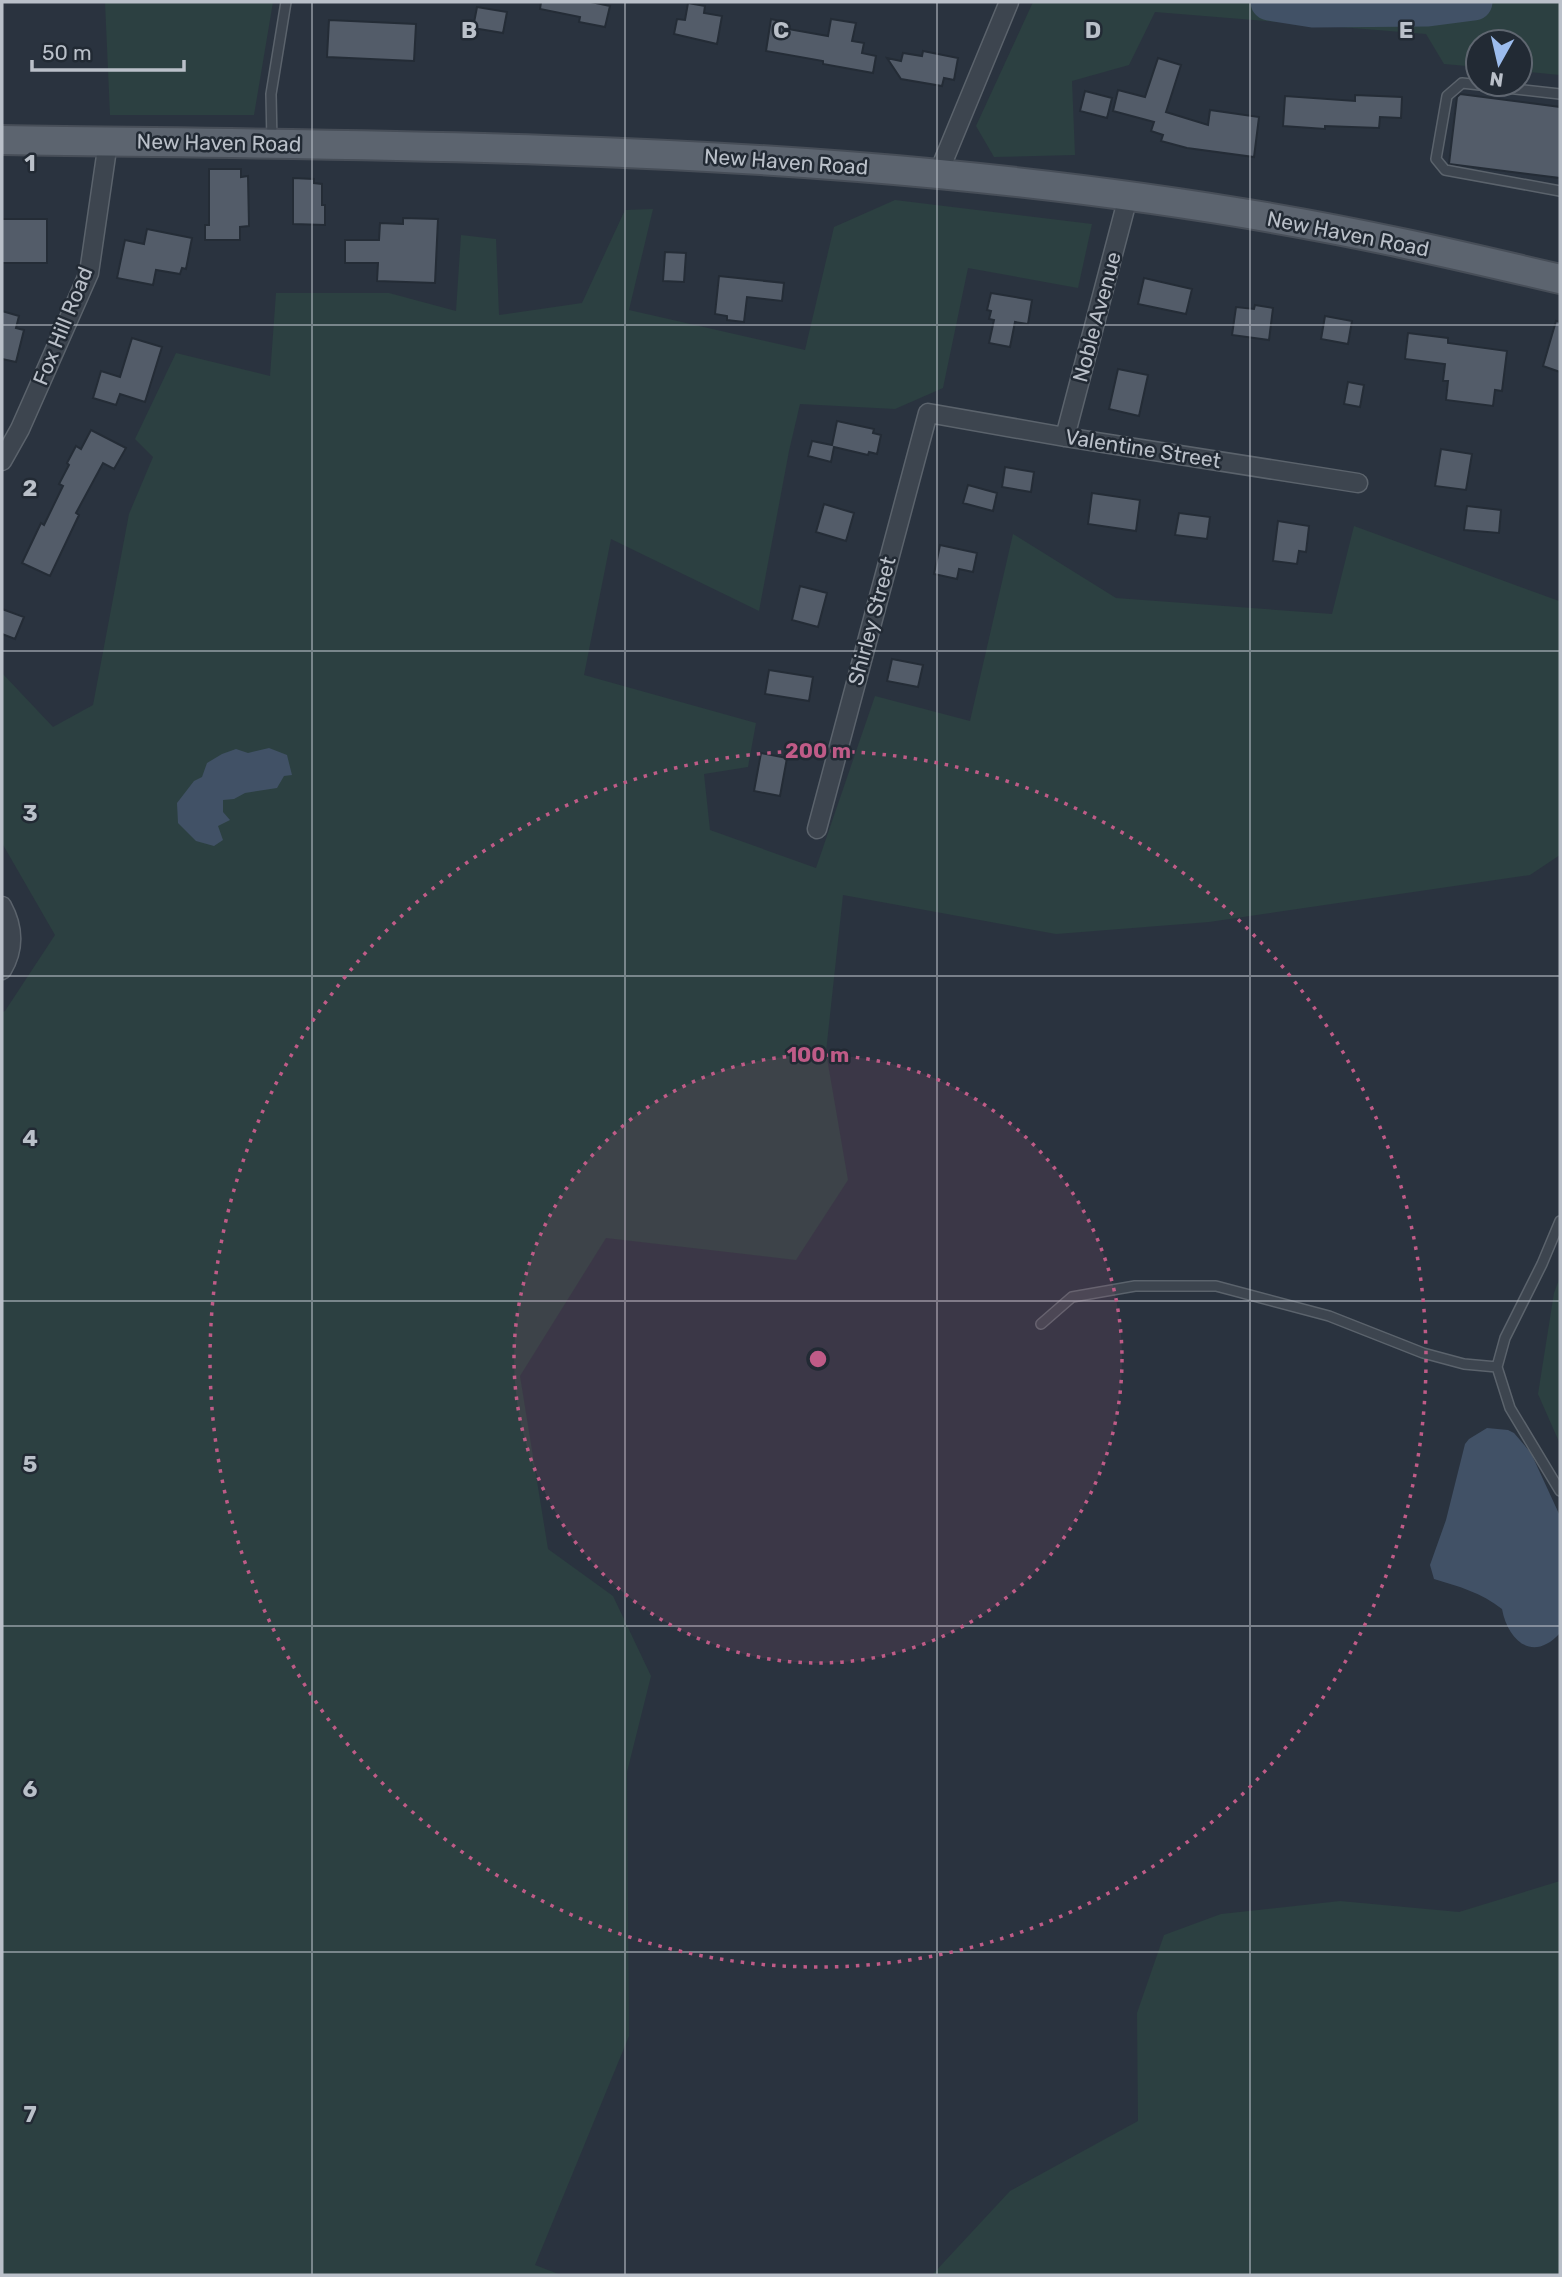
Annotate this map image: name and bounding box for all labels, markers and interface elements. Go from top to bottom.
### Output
text: B [461,16,477,44]
text: C [773,16,789,44]
text: D [1085,16,1101,44]
text: E [1399,16,1413,44]
scale bar [32,28,184,72]
north arrow [1464,28,1534,98]
text: 50 m [42,40,92,65]
text: N [1488,67,1505,92]
street label: New Haven Road [137,129,302,156]
street label: New Haven Road [703,143,869,180]
text: 1 [24,149,36,177]
street label: New Haven Road [1265,206,1431,261]
street label: Noble Avenue [1067,249,1126,385]
street label: Fox Hill Road [27,263,98,389]
street label: Valentine Street [1063,424,1223,473]
text: 2 [23,474,37,502]
street label: Shirley Street [842,554,901,688]
text: 200 m [785,738,851,763]
text: 3 [22,799,38,827]
text: 100 m [787,1042,849,1067]
text: 4 [22,1124,38,1152]
centre of rings [806,1347,830,1371]
text: 5 [23,1450,38,1478]
text: 6 [23,1775,38,1803]
text: 7 [23,2100,37,2128]

